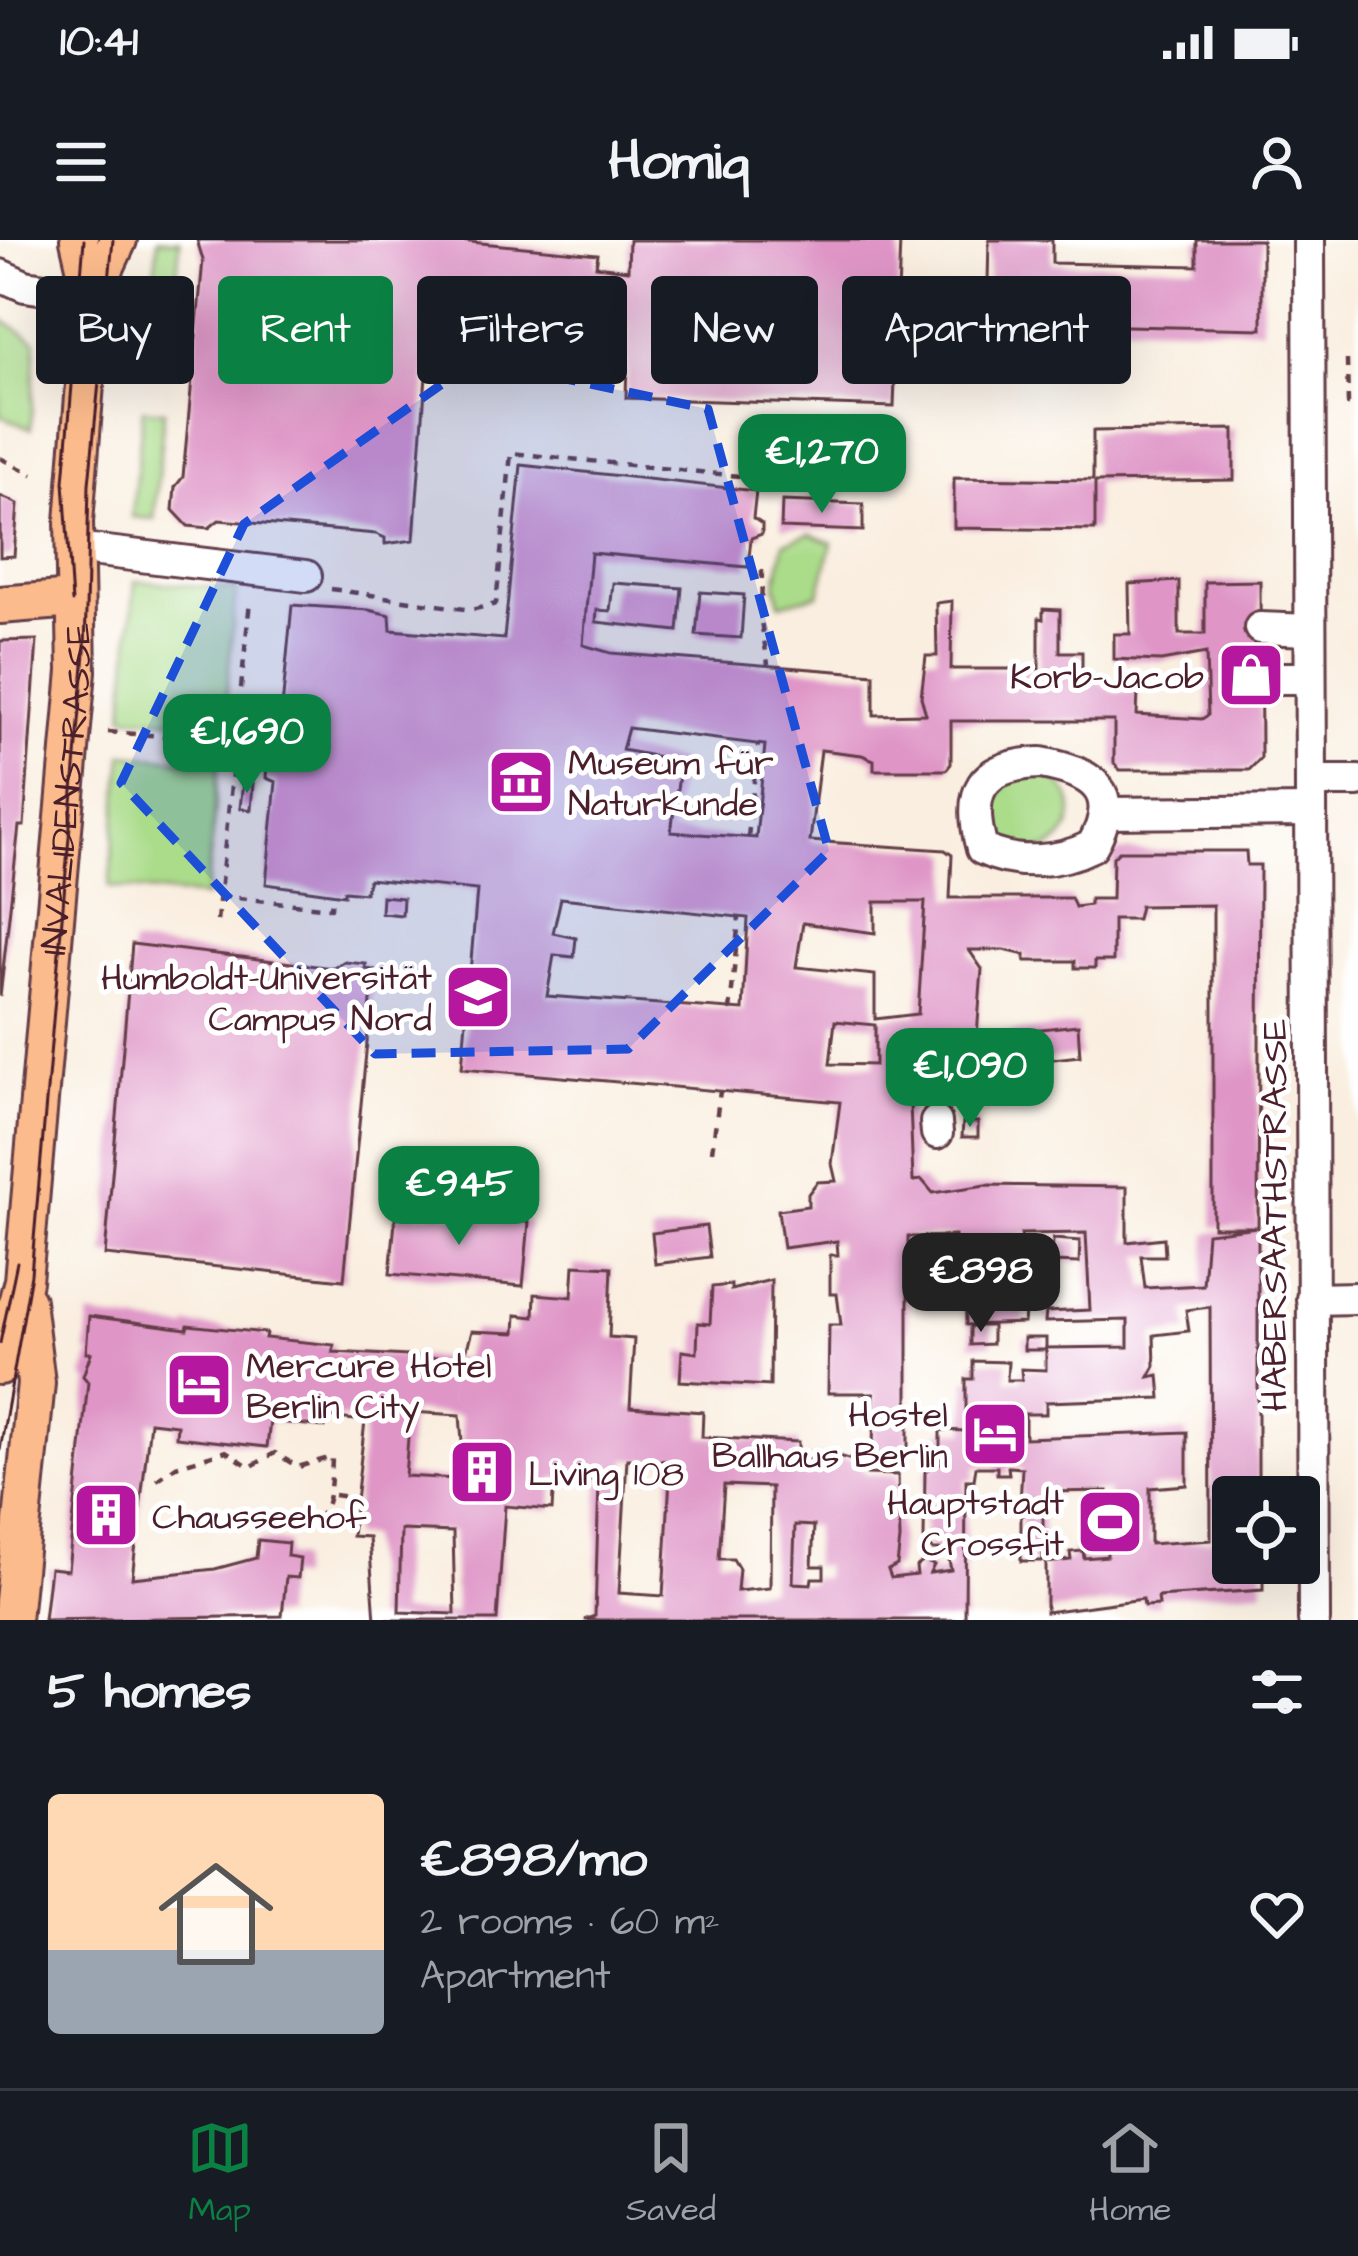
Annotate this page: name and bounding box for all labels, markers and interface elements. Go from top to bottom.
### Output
text: 10:41 [60,11,138,73]
text: Homiq [608,125,750,200]
icon: menu [48,129,114,195]
icon: person [1244,129,1310,195]
chip: Buy [36,276,194,384]
chip: Rent [218,276,393,384]
chip: Filters [417,276,627,384]
chip: New [651,276,818,384]
chip: Apartment [842,276,1131,384]
pin: €1,270 [724,414,920,516]
text: €1,270 [765,426,879,480]
street label: INVALIDENSTRASSE [29,622,105,957]
shop icon: Korb-Jacob [1216,640,1286,710]
place label: Korb-Jacob [1010,652,1204,703]
pin: €1,690 [149,694,345,796]
text: €1,690 [190,706,304,760]
place label: Museum für Naturkunde [568,738,774,830]
museum icon: Museum für Naturkunde [486,747,556,817]
place label: Humboldt-Universität Campus Nord [101,953,432,1045]
school or university icon: Humboldt-Universität Campus Nord [443,962,513,1032]
street label: HABERSAATHSTRASSE [1250,1019,1301,1411]
pin: €1,090 [872,1028,1068,1130]
text: €1,090 [913,1040,1027,1094]
pin: €945 [388,1146,530,1248]
text: €945 [405,1158,513,1212]
pin: €898 [910,1233,1052,1335]
text: €898 [929,1245,1033,1299]
place label: Mercure Hotel Berlin City [246,1341,492,1433]
hotel icon: Mercure Hotel Berlin City [164,1350,234,1420]
place label: Hostel Ballhaus Berlin [712,1390,948,1482]
hotel icon: Hostel Ballhaus Berlin [960,1399,1030,1469]
building icon: Living 108 [447,1437,517,1507]
place label: Living 108 [528,1449,684,1501]
map controls [1212,1476,1320,1584]
button: locate [1212,1476,1320,1584]
place label: Hauptstadt Crossfit [887,1478,1064,1570]
building icon: Chausseehof [71,1480,141,1550]
sports icon: Hauptstadt Crossfit [1075,1487,1145,1557]
place label: Chausseehof [152,1492,367,1543]
text: 5 homes [48,1657,251,1728]
icon: filters [1244,1659,1310,1725]
text: €898/mo [420,1825,647,1896]
icon: home [144,1842,288,1986]
icon: heart [1244,1881,1310,1947]
text: 2 rooms · 60 m² [420,1896,720,1950]
text: Apartment [420,1950,611,2004]
tab: Map [187,2115,253,2233]
tab: Saved [626,2115,716,2233]
tab: Home [1089,2115,1171,2233]

